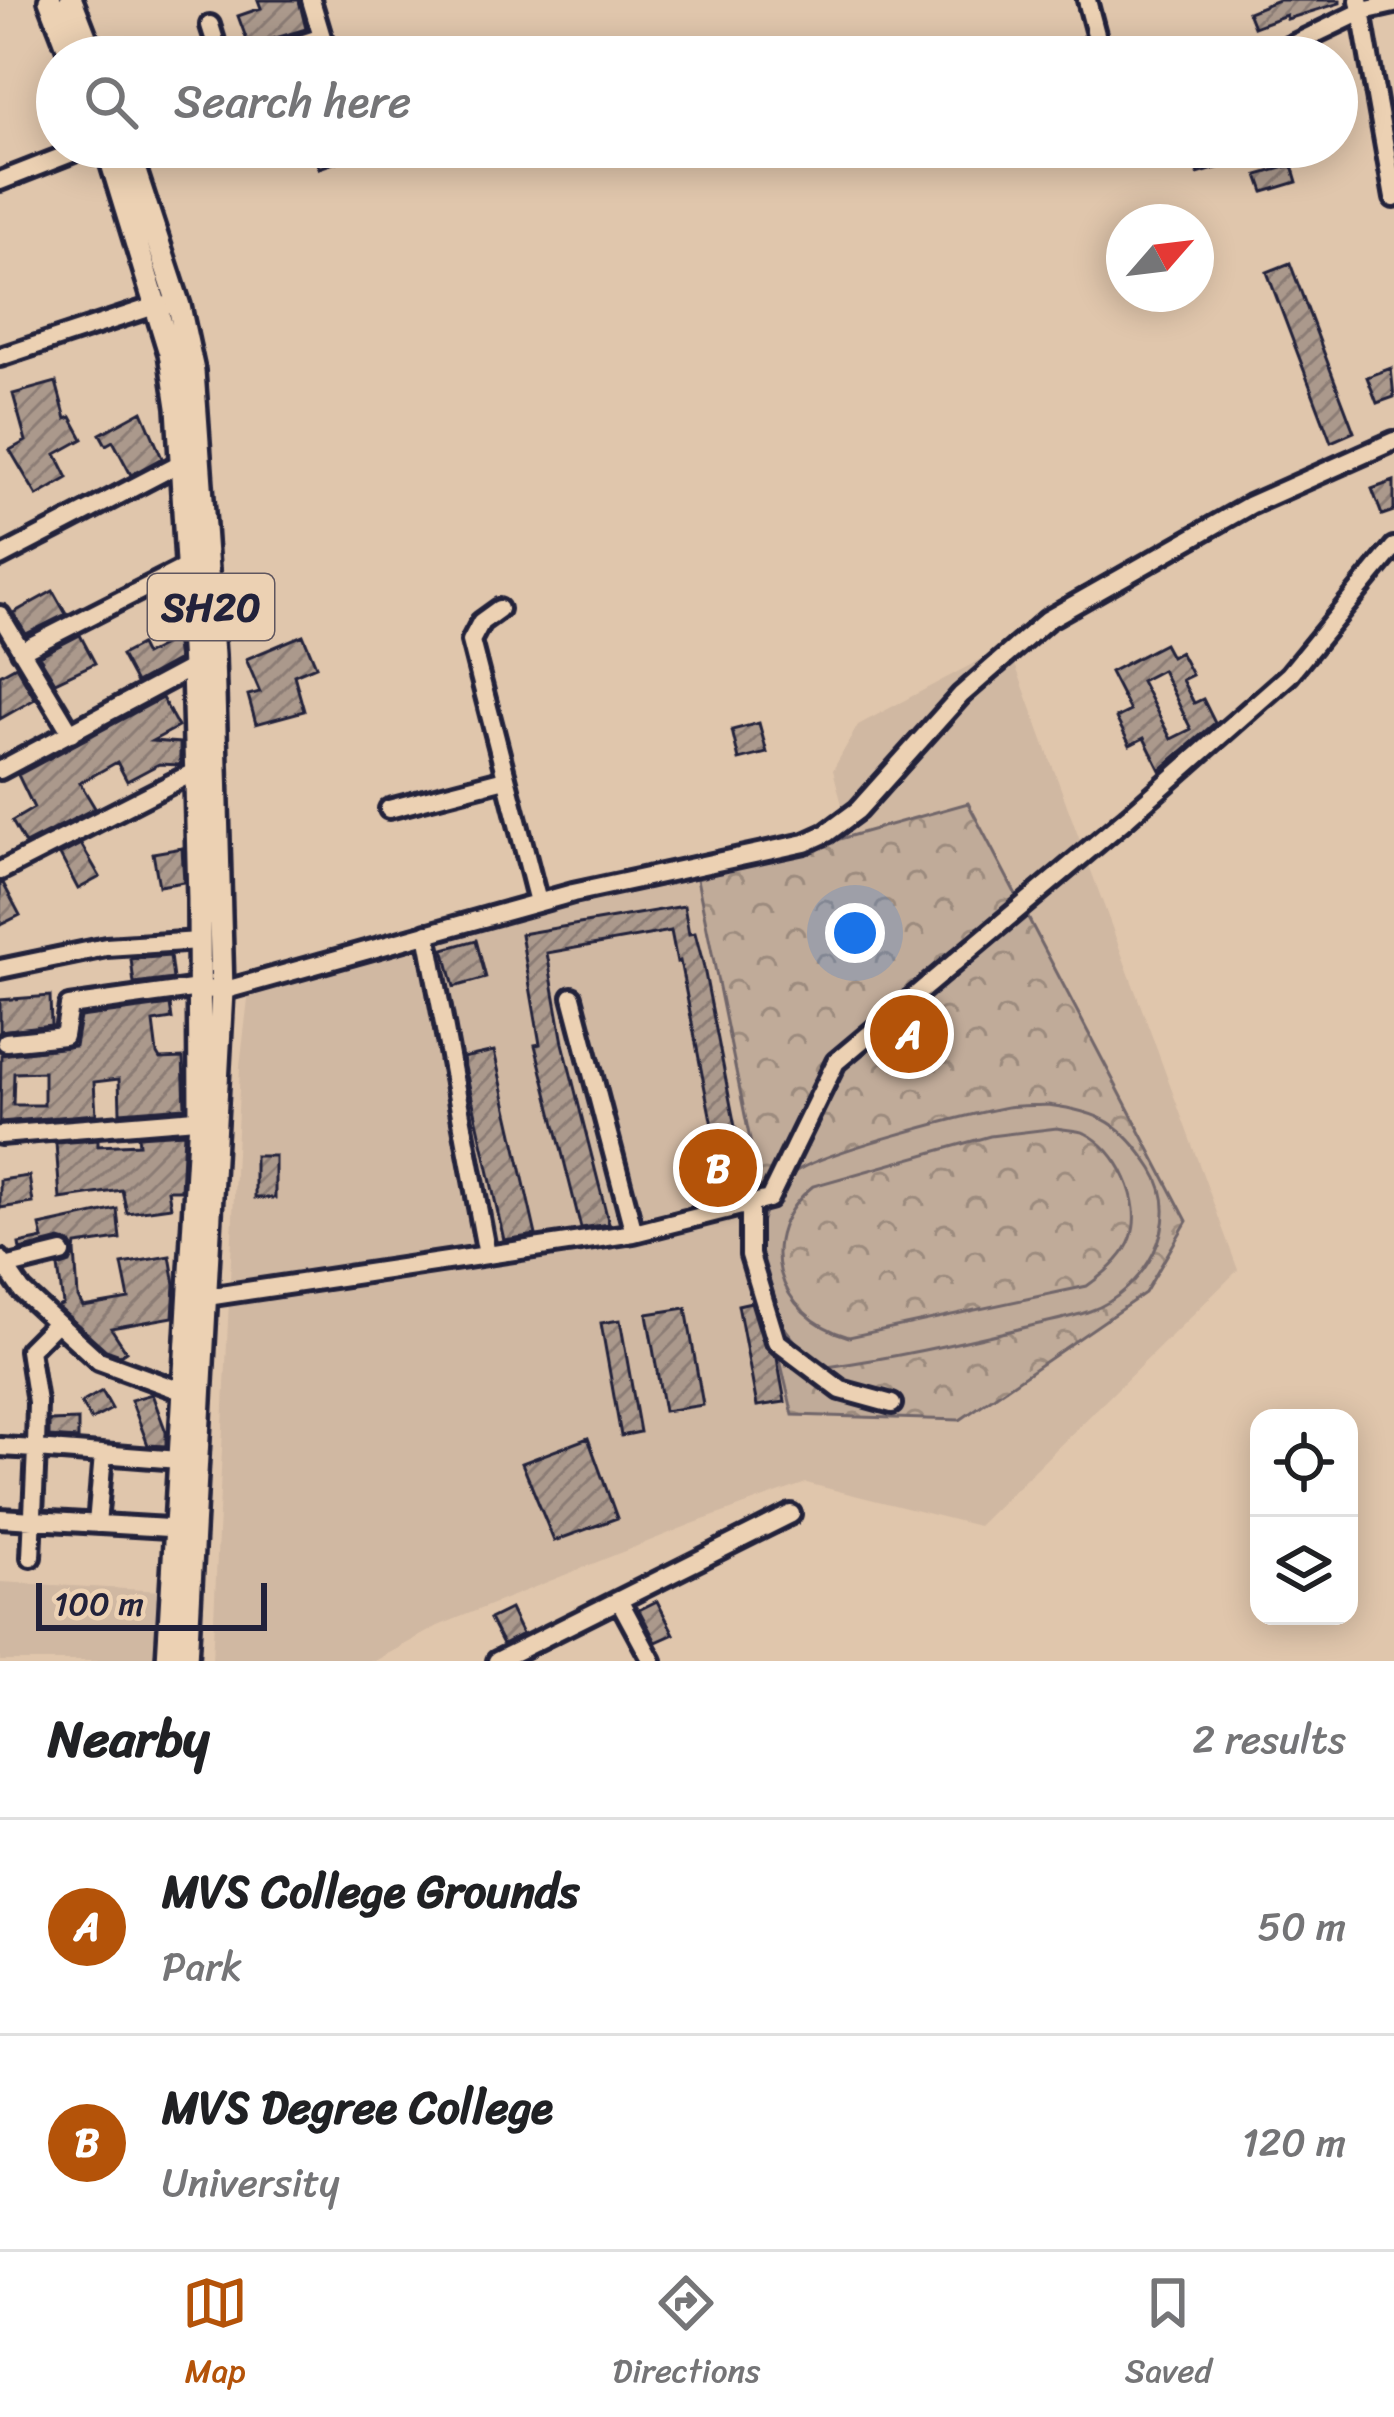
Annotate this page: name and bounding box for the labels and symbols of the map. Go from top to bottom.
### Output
north arrow [1106,204,1214,312]
road number: SH20 [148,574,274,640]
your location [825,903,885,963]
pin: A [870,989,948,1079]
pin: B [679,1123,757,1213]
scale bar [36,1577,267,1630]

